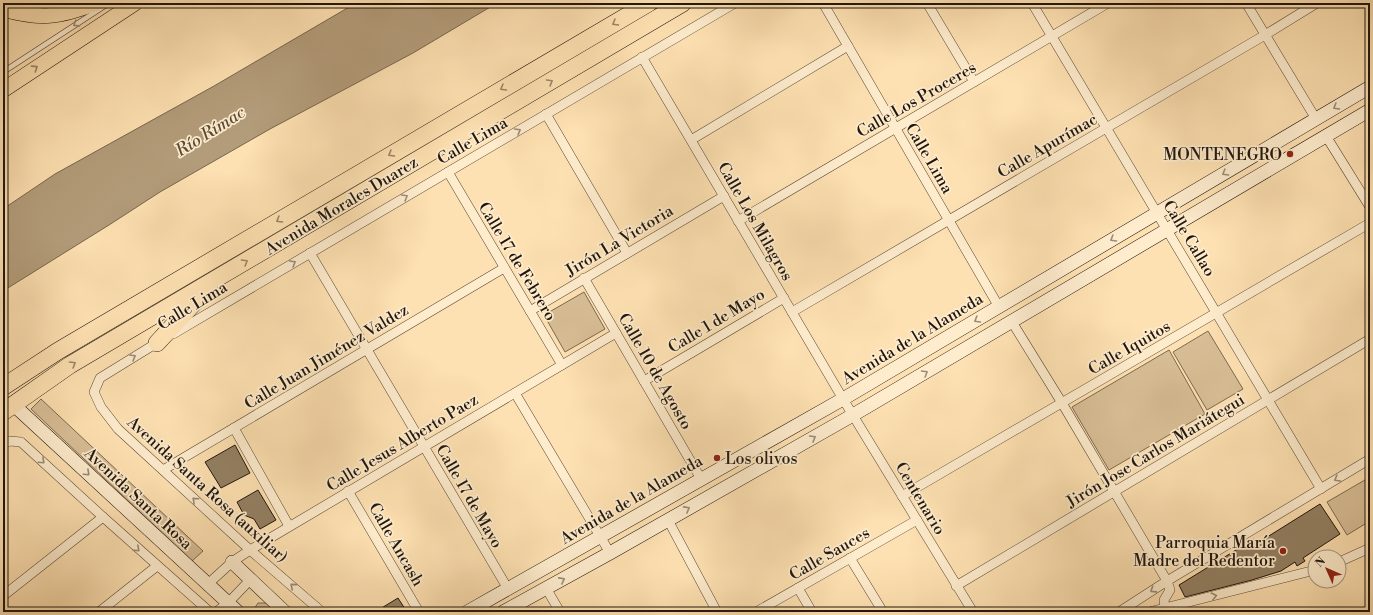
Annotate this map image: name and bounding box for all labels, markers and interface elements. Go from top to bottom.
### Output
one-way arrow [612,18,619,25]
one-way arrow [73,20,80,27]
street label: Calle Los Proceres [853,58,980,142]
one-way arrow [31,65,38,72]
one-way arrow [546,79,553,86]
one-way arrow [500,84,507,91]
water label: Río Rímac [171,102,249,162]
one-way arrow [1333,102,1340,109]
street label: Calle Apurímac [994,109,1101,183]
street label: Calle Lima [434,112,512,169]
street label: Calle Lima [901,120,958,198]
one-way arrow [513,128,521,135]
place label: MONTENEGRO [1163,145,1282,165]
marker: MONTENEGRO [1285,149,1295,159]
one-way arrow [388,150,395,157]
street label: Avenida Morales Duarez [261,152,422,260]
street label: Calle Los Milagros [713,159,797,284]
one-way arrow [1222,168,1229,176]
one-way arrow [401,194,408,201]
street label: Calle Callao [1159,197,1220,280]
street label: Calle 17 de Febrero [474,198,560,325]
street label: Jirón La Victoria [561,200,678,281]
one-way arrow [276,215,283,222]
one-way arrow [1110,235,1117,242]
one-way arrow [241,259,248,266]
one-way arrow [289,260,297,267]
street label: Calle Lima [154,277,232,334]
street label: Calle 1 de Mayo [665,284,768,358]
street label: Avenida de la Alameda [838,288,987,389]
street label: Calle Juan Jiménez Valdez [241,300,412,414]
street label: Calle 10 de Agosto [614,310,697,433]
one-way arrow [974,315,981,322]
street label: Calle Iquitos [1085,316,1174,379]
one-way arrow [129,355,136,362]
one-way arrow [69,361,76,368]
one-way arrow [921,371,928,378]
street label: Calle Jesus Alberto Paez [323,390,482,496]
street label: Jirón Jose Carlos Mariátegui [1062,390,1248,513]
street label: Avenida Santa Rosa (auxiliar) [124,412,292,566]
one-way arrow [809,436,816,443]
street label: Calle 17 de Mayo [431,441,507,552]
street label: Avenida Santa Rosa [81,443,197,553]
place label: Los olivos [725,449,797,469]
street label: Avenida de la Alameda [556,451,707,549]
marker: Los olivos [712,453,722,463]
one-way arrow [37,456,45,463]
street label: Centenario [891,458,950,539]
one-way arrow [82,468,89,475]
one-way arrow [1334,475,1341,482]
one-way arrow [193,498,200,505]
street label: Calle Ancash [364,499,428,590]
one-way arrow [683,507,690,514]
street label: Calle Sauces [786,523,873,585]
place label: Parroquia María Madre del Redentor [1133,533,1276,571]
one-way arrow [133,544,140,551]
marker: Parroquia María Madre del Redentor [1278,546,1288,556]
north arrow [1307,549,1347,589]
text: N [1313,554,1329,571]
one-way arrow [557,577,565,584]
one-way arrow [290,584,297,591]
one-way arrow [1150,585,1157,593]
one-way arrow [1210,592,1217,601]

